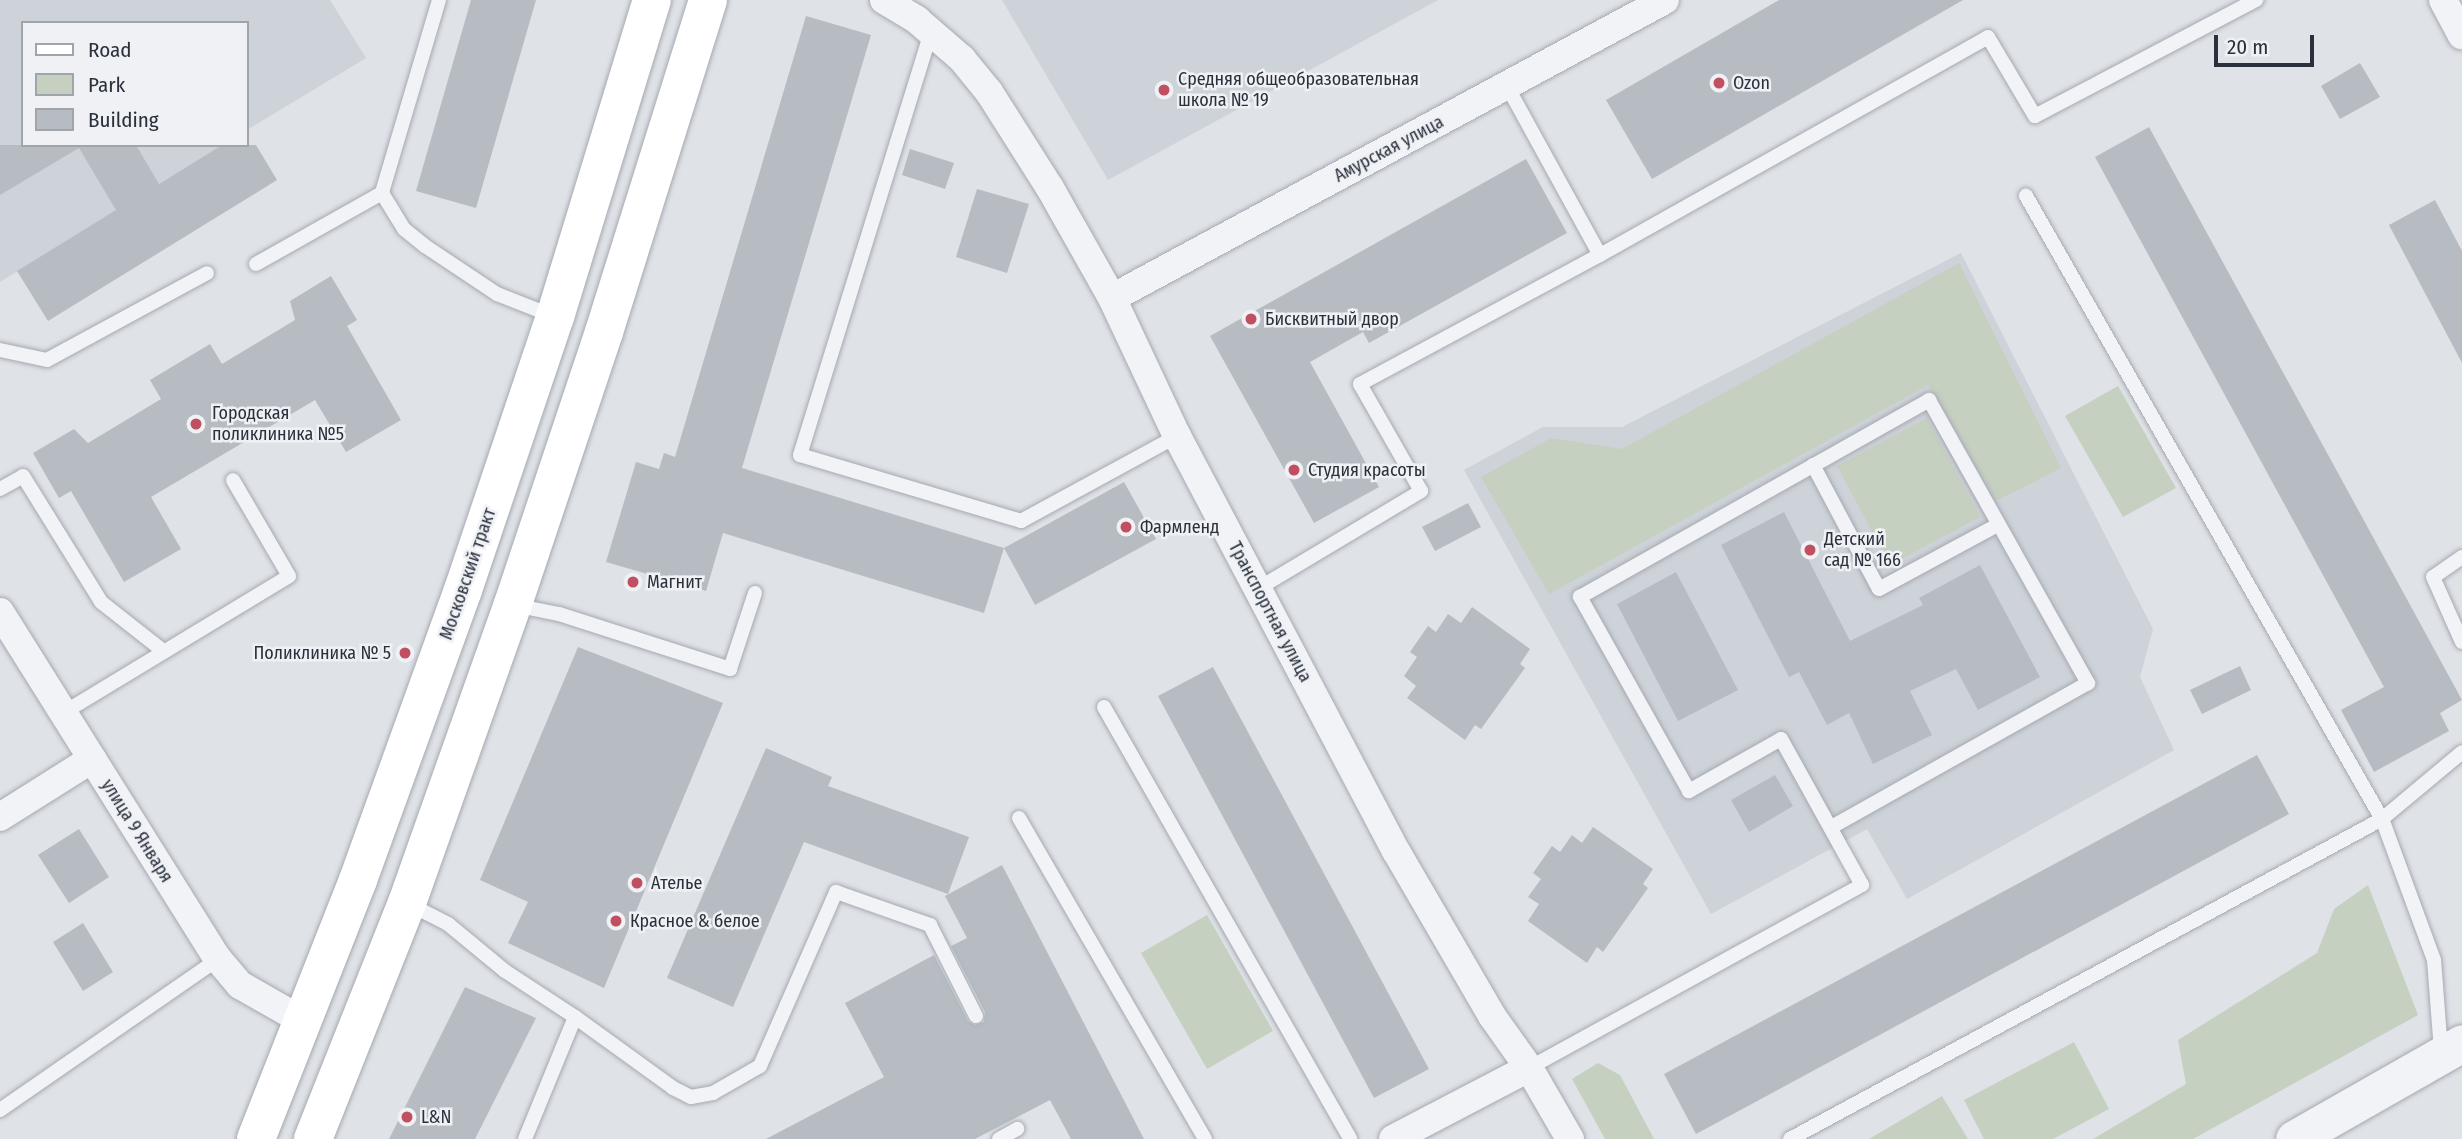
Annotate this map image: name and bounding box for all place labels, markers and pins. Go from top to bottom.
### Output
place label: Средняя общеобразовательная школа № 19 [1178,69,1419,112]
place label: Ozon [1733,72,1770,94]
marker: Ozon [1711,75,1727,91]
marker: Средняя общеобразовательная школа № 19 [1156,82,1172,98]
place label: Бисквитный двор [1265,308,1399,330]
marker: Бисквитный двор [1243,311,1259,327]
place label: Городская поликлиника №5 [212,403,344,446]
marker: Городская поликлиника №5 [186,414,206,434]
place label: Студия красоты [1308,459,1426,481]
marker: Студия красоты [1286,462,1302,478]
place label: Фармленд [1140,516,1219,538]
marker: Фармленд [1118,519,1134,535]
place label: Детский сад № 166 [1824,529,1901,572]
marker: Детский сад № 166 [1802,542,1818,558]
place label: Магнит [647,571,702,593]
marker: Магнит [625,574,641,590]
place label: Поликлиника № 5 [253,642,391,664]
marker: Поликлиника № 5 [397,645,413,661]
place label: Ателье [651,872,702,894]
marker: Ателье [629,875,645,891]
place label: Красное & белое [630,910,760,932]
marker: Красное & белое [608,913,624,929]
place label: L&N [421,1106,452,1128]
marker: L&N [399,1109,415,1125]

